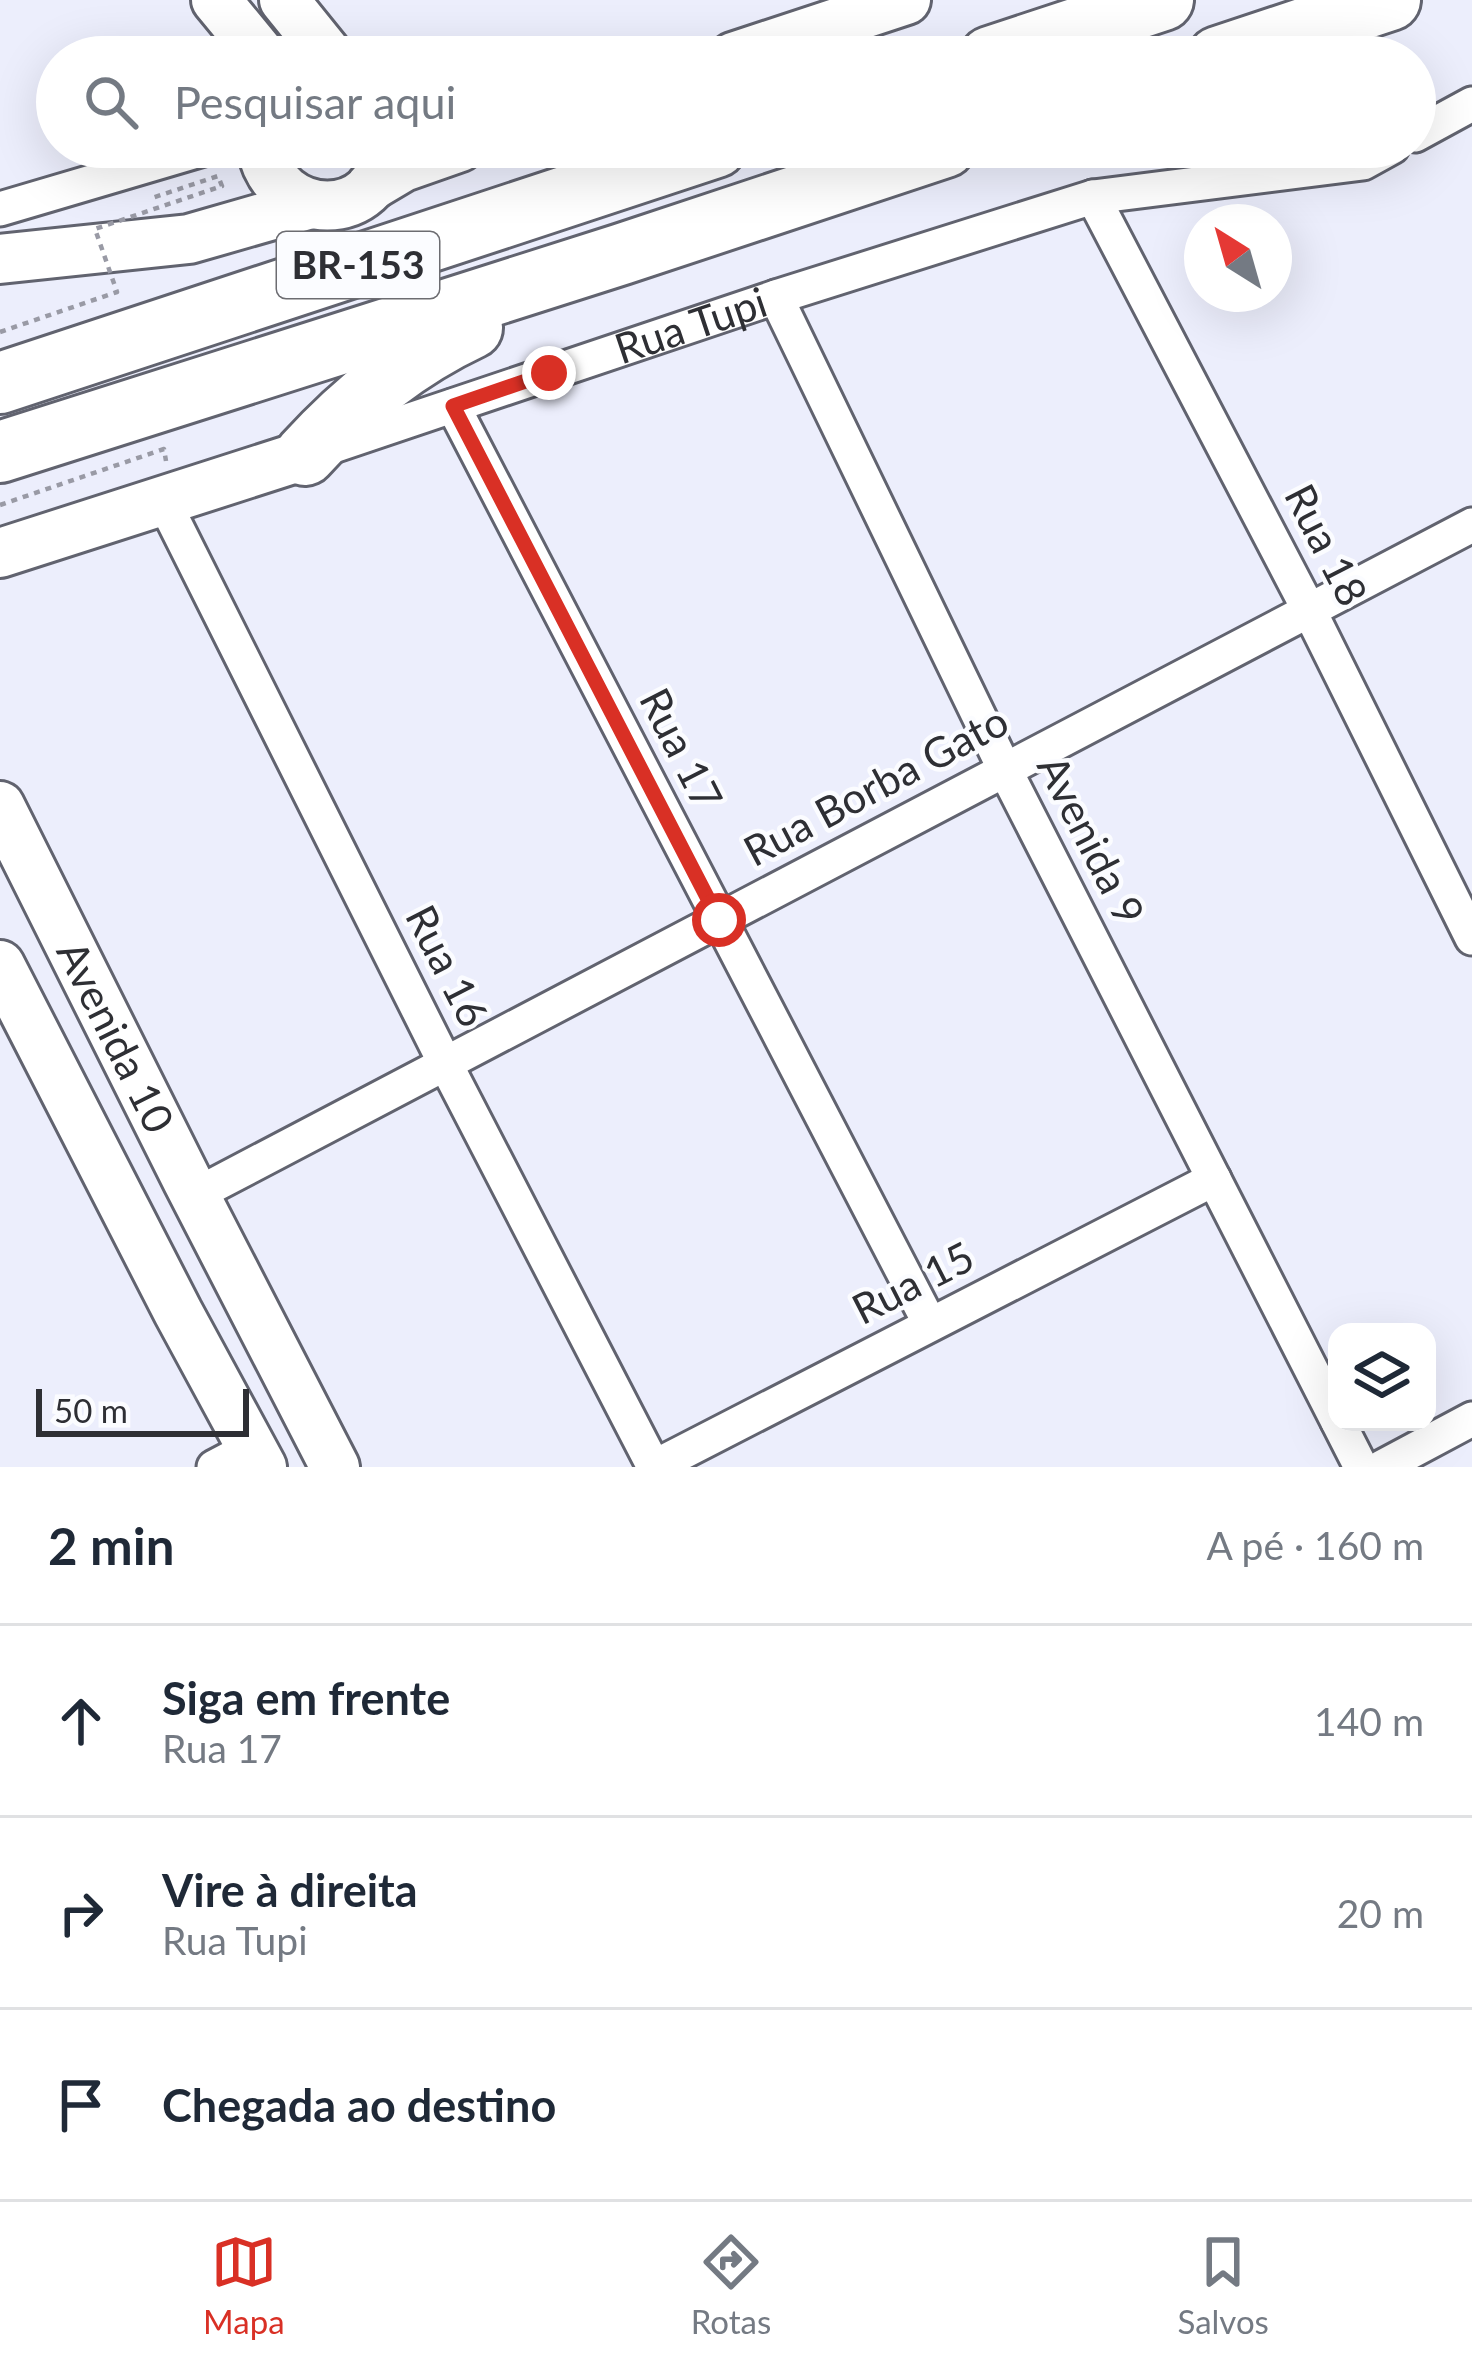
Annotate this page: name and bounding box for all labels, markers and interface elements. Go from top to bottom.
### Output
search box [36,36,1436,168]
icon: search [78,69,144,135]
text: Pesquisar aqui [174,75,456,129]
north arrow [1184,204,1292,312]
road number: BR-153 [277,232,439,298]
street label: Rua Tupi [608,276,773,373]
route end [522,346,576,400]
street label: Rua 18 [1275,476,1378,613]
street label: Rua 17 [630,680,733,817]
street label: Rua Borba Gato [735,695,1016,876]
street label: Avenida 9 [1028,747,1156,932]
route start [692,893,746,947]
street label: Rua 16 [396,897,499,1034]
street label: Avenida 10 [48,932,185,1140]
street label: Rua 15 [844,1231,981,1334]
map controls [1328,1323,1436,1431]
button: layers [1328,1323,1436,1431]
scale bar [36,1383,249,1436]
text: 50 m [54,1390,128,1430]
text: 2 min [48,1515,174,1576]
text: A pé · 160 m [1206,1522,1424,1568]
text: Siga em frente [162,1671,450,1725]
icon: ahead [48,1688,114,1754]
text: 140 m [1314,1698,1424,1744]
text: Rua 17 [162,1725,282,1771]
text: Vire à direita [162,1863,418,1917]
icon: right [48,1880,114,1946]
text: 20 m [1337,1890,1424,1936]
text: Rua Tupi [162,1917,308,1963]
icon: arrive [48,2072,114,2138]
text: Chegada ao destino [162,2078,556,2132]
tab: Mapa [203,2229,285,2341]
tab: Rotas [691,2229,771,2341]
tab: Salvos [1177,2229,1269,2341]

